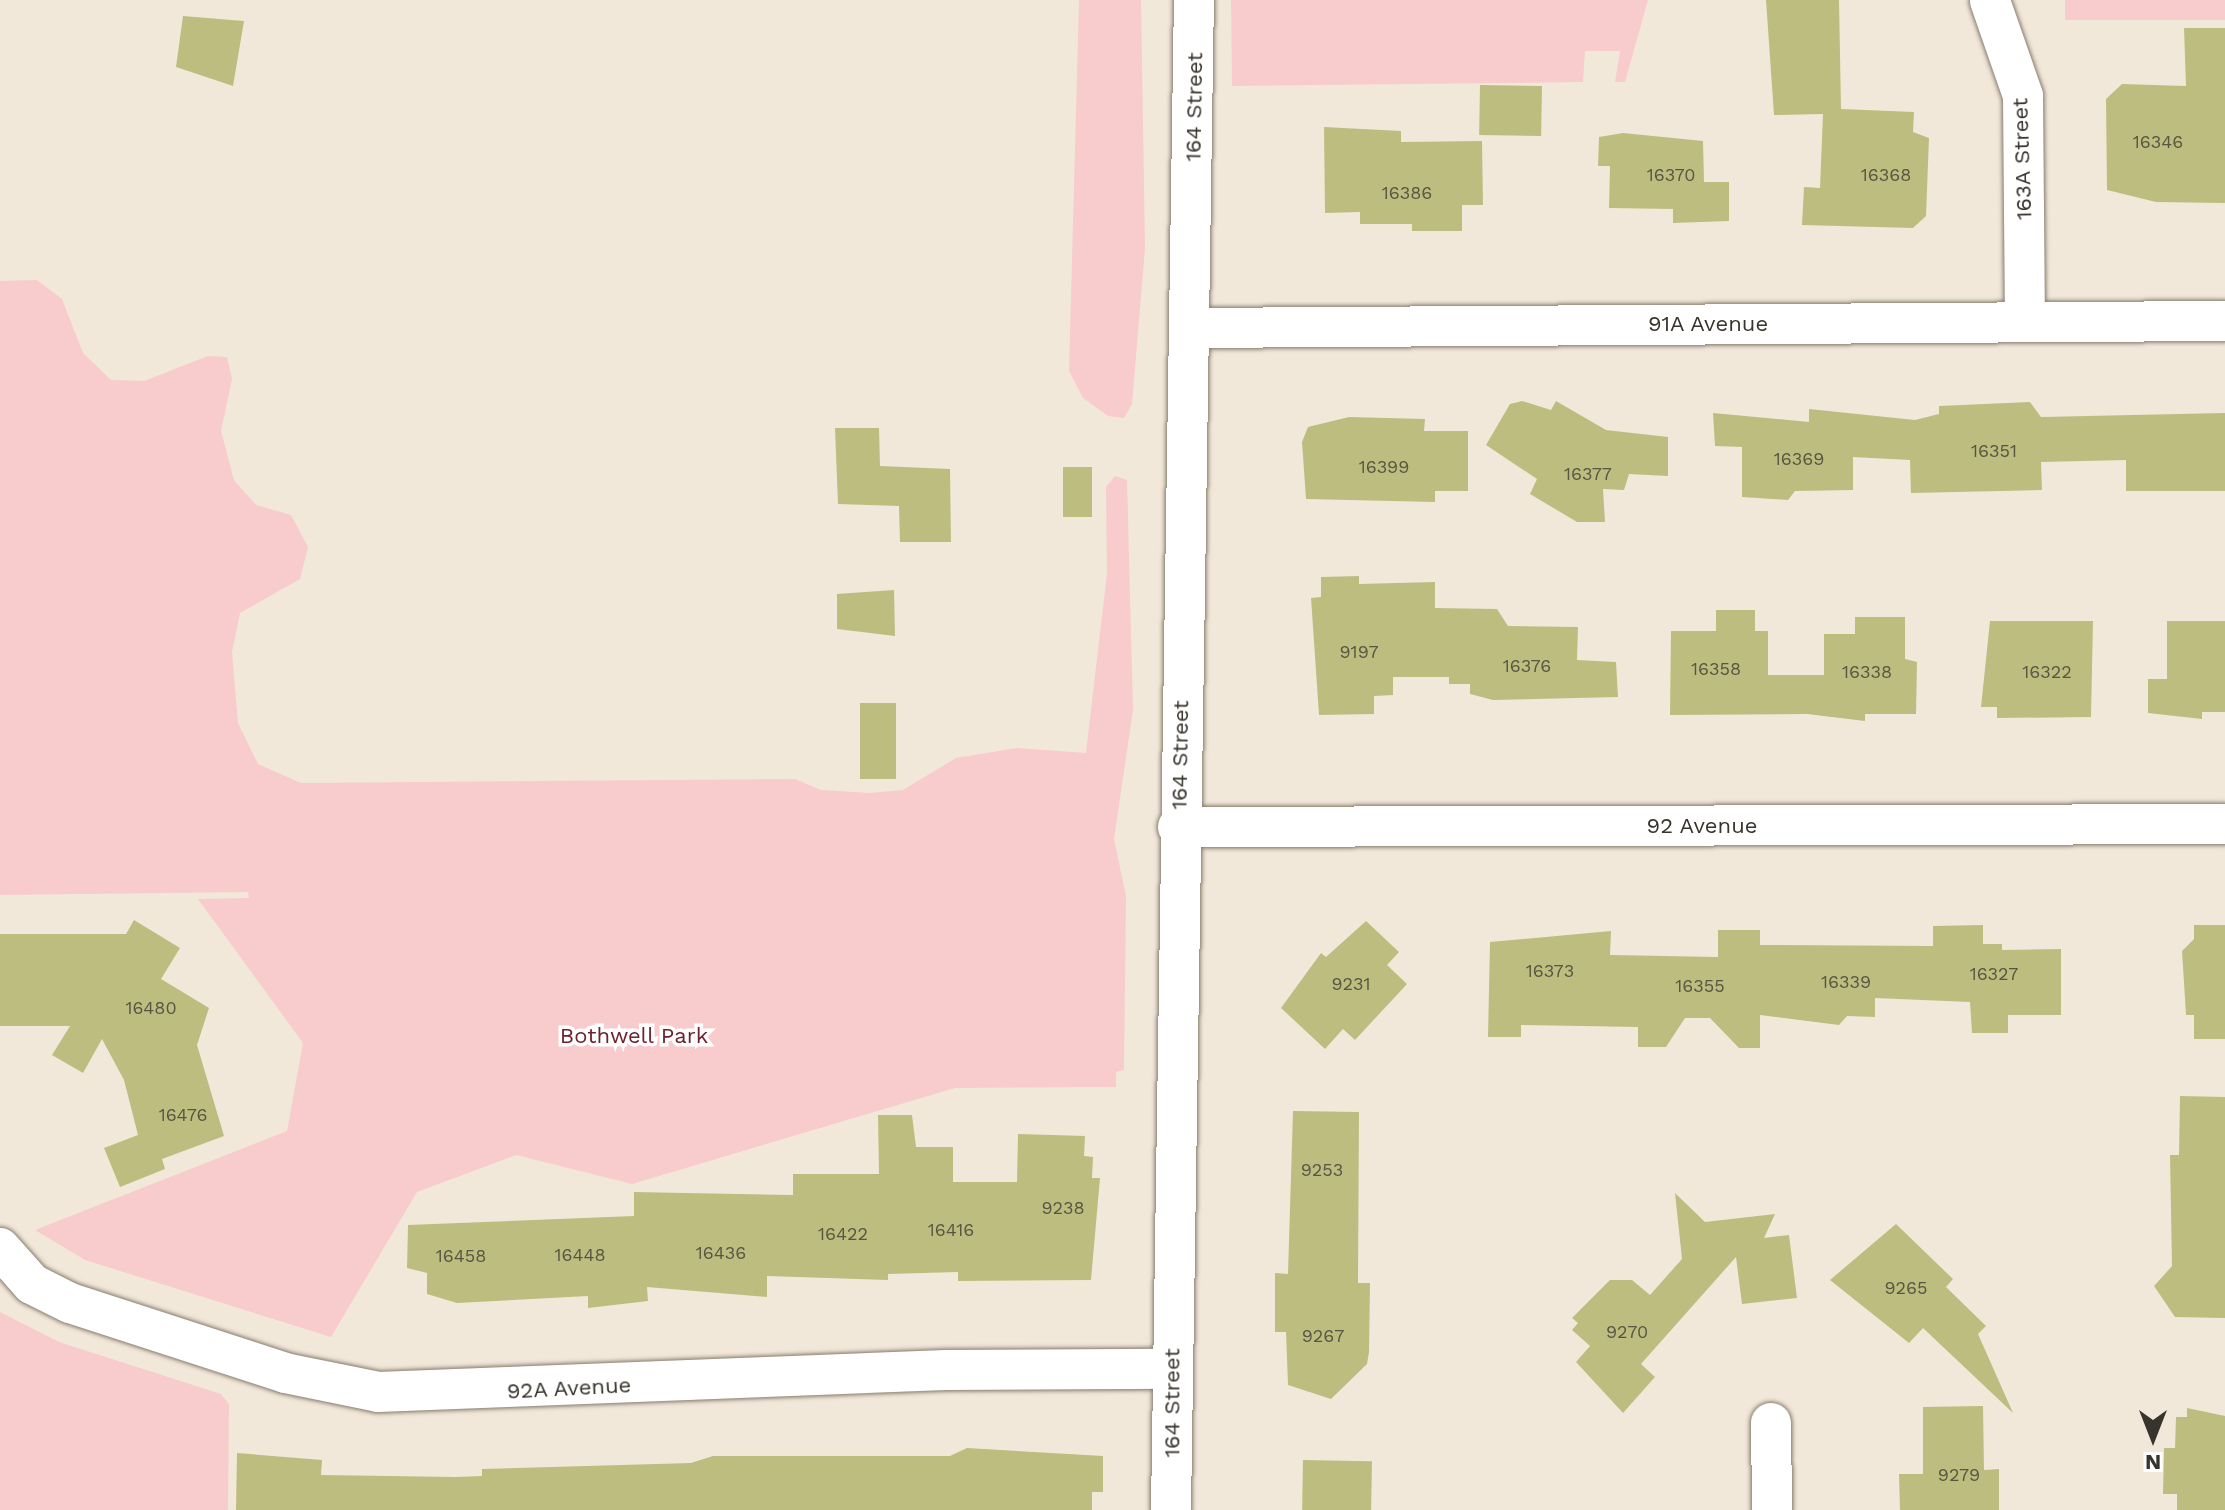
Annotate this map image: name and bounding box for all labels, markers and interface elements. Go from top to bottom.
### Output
street label: 164 Street [1180,52,1208,162]
street label: 163A Street [2007,97,2037,221]
house number: 16346 [2133,131,2183,153]
house number: 16370 [1647,164,1695,186]
house number: 16368 [1861,164,1911,186]
house number: 16386 [1382,182,1432,204]
street label: 91A Avenue [1647,311,1769,337]
house number: 16351 [1971,440,2017,462]
house number: 16369 [1774,448,1824,470]
house number: 16399 [1359,456,1409,478]
house number: 16377 [1564,463,1612,485]
house number: 9197 [1340,641,1378,663]
house number: 16376 [1503,655,1551,677]
house number: 16358 [1691,658,1741,680]
house number: 16338 [1842,661,1892,683]
house number: 16322 [2022,661,2072,683]
street label: 164 Street [1166,700,1194,810]
street label: 92 Avenue [1646,813,1758,839]
house number: 16373 [1526,960,1574,982]
house number: 16327 [1970,963,2018,985]
house number: 16339 [1821,971,1871,993]
house number: 9231 [1331,973,1371,995]
house number: 16355 [1675,975,1725,997]
house number: 16480 [125,997,177,1019]
park label: Bothwell Park [559,1023,709,1049]
house number: 16476 [159,1104,207,1126]
house number: 9253 [1301,1159,1343,1181]
house number: 9238 [1041,1197,1085,1219]
house number: 16416 [928,1219,974,1241]
house number: 16422 [818,1223,868,1245]
house number: 16436 [696,1242,746,1264]
house number: 16448 [554,1244,606,1266]
house number: 16458 [436,1245,486,1267]
house number: 9265 [1884,1277,1928,1299]
house number: 9270 [1606,1321,1648,1343]
house number: 9267 [1302,1325,1344,1347]
street label: 164 Street [1159,1348,1185,1458]
street label: 92A Avenue [505,1372,633,1404]
north arrow [2113,1398,2193,1478]
text: N [2145,1450,2161,1475]
house number: 9279 [1938,1464,1980,1486]

